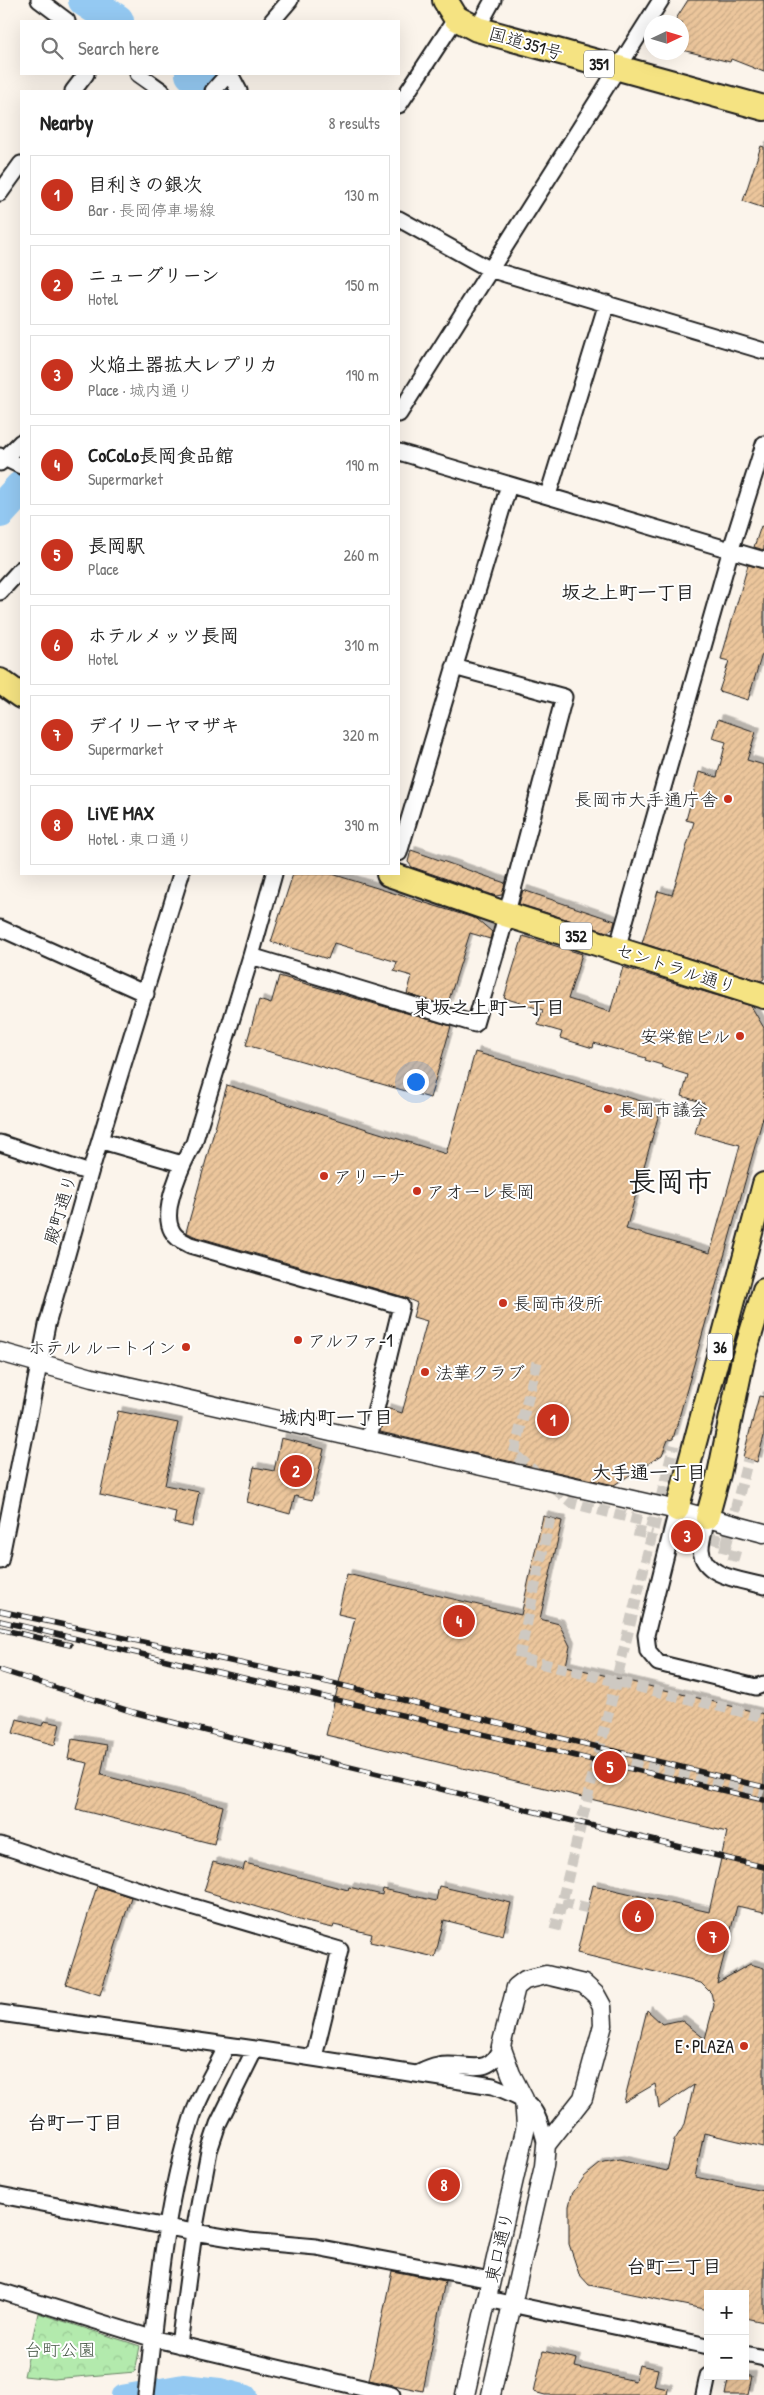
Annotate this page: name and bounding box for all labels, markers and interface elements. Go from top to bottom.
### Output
north arrow [644,15,689,60]
search box [20,20,400,75]
street label: 国道351号 [486,20,566,66]
icon: search [38,34,66,62]
text: Search here [78,35,159,61]
road number: 351 [584,51,614,78]
text: Nearby [40,108,93,137]
text: 8 results [328,112,380,134]
text: 目利きの銀次 [88,171,202,197]
text: 1 [54,184,60,206]
text: 130 m [344,184,379,206]
text: Bar · 長岡停車場線 [88,199,215,221]
text: ニューグリーン [88,262,219,288]
text: 2 [53,274,61,296]
text: 150 m [345,274,379,296]
text: Hotel [88,288,118,310]
text: 火焔土器拡大レプリカ [88,351,278,377]
text: 3 [53,364,61,386]
text: 190 m [346,364,379,386]
text: Place · 城内通り [88,379,193,401]
text: CoCoLo長岡食品館 [88,442,234,468]
text: 4 [54,454,60,476]
text: 190 m [346,454,379,476]
text: Supermarket [88,468,163,490]
text: 長岡駅 [88,532,145,558]
text: 5 [54,544,60,566]
text: 260 m [343,544,379,566]
text: Place [88,558,119,580]
district label: 坂之上町一丁目 [561,579,695,605]
text: ホテルメッツ長岡 [88,622,239,648]
text: 6 [54,634,60,656]
text: 310 m [344,634,379,656]
text: Hotel [88,648,118,670]
text: デイリーヤマザキ [88,712,240,738]
text: 7 [53,724,61,746]
text: 320 m [343,724,379,746]
text: Supermarket [88,738,163,760]
place label: 長岡市大手通庁舎 [574,787,718,812]
marker: 長岡市大手通庁舎 [722,793,734,805]
text: LiVE MAX [88,800,155,826]
text: 8 [54,814,60,836]
text: 390 m [344,814,379,836]
text: Hotel · 東口通り [88,828,193,850]
road number: 352 [560,922,592,949]
street label: セントラル通り [613,937,739,999]
district label: 東坂之上町一丁目 [413,994,565,1020]
place label: 安栄館ビル [640,1024,730,1049]
marker: 安栄館ビル [734,1030,746,1042]
your location [403,1069,429,1095]
place label: 長岡市議会 [618,1097,708,1122]
marker: 長岡市議会 [602,1103,614,1115]
district label: 長岡市 [628,1162,712,1200]
place label: アリーナ [334,1164,406,1189]
marker: アリーナ [318,1170,330,1182]
street label: 殿町通り [38,1171,82,1247]
place label: アオーレ長岡 [427,1179,534,1204]
marker: アオーレ長岡 [411,1185,423,1197]
place label: 長岡市役所 [513,1291,603,1316]
marker: 長岡市役所 [497,1297,509,1309]
place label: アルファ-1 [308,1328,393,1353]
marker: アルファ-1 [292,1334,304,1346]
road number: 36 [708,1334,732,1360]
place label: ホテル ルートイン [28,1335,176,1360]
marker: ホテル ルートイン [180,1341,192,1353]
place label: 法華クラブ [435,1360,525,1385]
marker: 法華クラブ [419,1366,431,1378]
pin: 1 [537,1401,569,1439]
district label: 城内町一丁目 [279,1404,393,1430]
pin: 2 [280,1452,312,1490]
district label: 大手通一丁目 [592,1459,706,1485]
pin: 3 [671,1517,703,1555]
pin: 4 [443,1602,475,1640]
pin: 5 [594,1748,626,1786]
pin: 6 [622,1897,654,1935]
pin: 7 [697,1918,729,1956]
place label: E･PLAZA [675,2034,734,2059]
marker: E･PLAZA [738,2040,750,2052]
district label: 台町一丁目 [27,2109,123,2135]
pin: 8 [428,2166,460,2204]
street label: 東口通り [479,2209,519,2285]
district label: 台町二丁目 [626,2253,722,2279]
map controls [704,2290,749,2380]
button: + [704,2290,749,2335]
button: − [704,2335,749,2380]
park label: 台町公園 [24,2337,96,2362]

